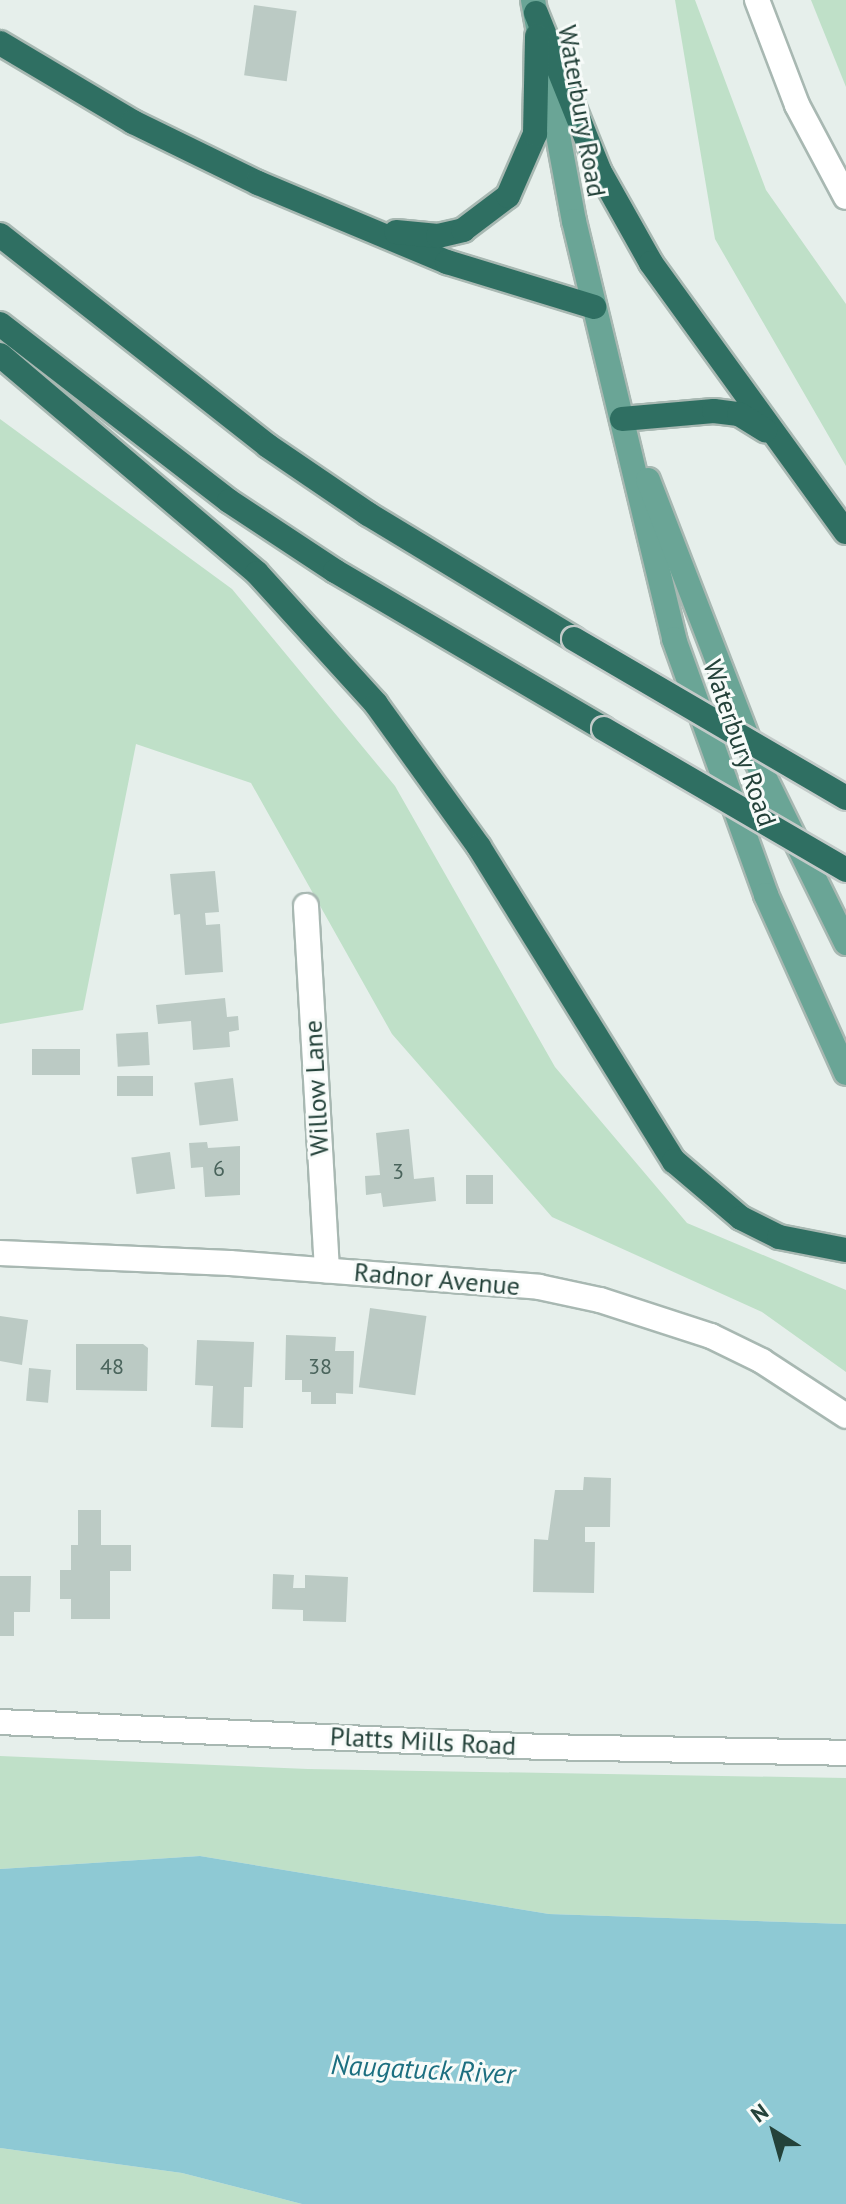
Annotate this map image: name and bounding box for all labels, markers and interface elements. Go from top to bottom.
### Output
street label: Waterbury Road [551,22,613,200]
street label: Waterbury Road [697,655,783,831]
street label: Willow Lane [297,1019,335,1157]
house number: 6 [213,1156,225,1182]
house number: 3 [392,1159,404,1185]
street label: Radnor Avenue [352,1256,522,1302]
house number: 48 [100,1354,124,1380]
house number: 38 [308,1354,332,1380]
street label: Platts Mills Road [329,1721,517,1761]
water label: Naugatuck River [330,2047,516,2091]
north arrow [734,2092,814,2172]
text: N [745,2097,774,2128]

